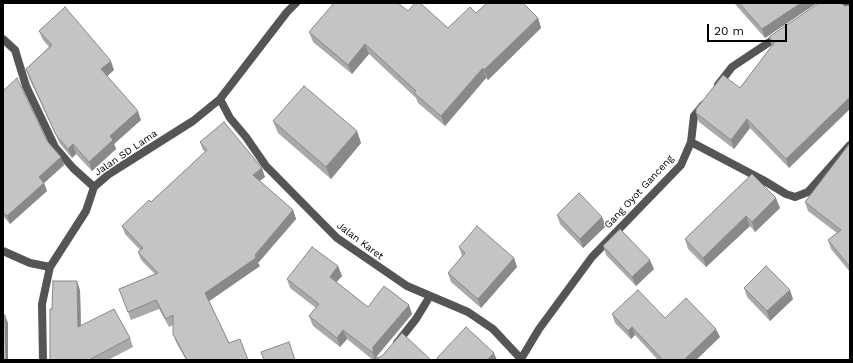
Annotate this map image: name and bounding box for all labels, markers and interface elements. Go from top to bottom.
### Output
scale bar [709,16,789,42]
text: 20 m [714,24,744,38]
street label: Jalan SD Lama [92,128,160,178]
street label: Gang Oyot Ganceng [602,153,676,231]
street label: Jalan Karet [334,220,386,262]

